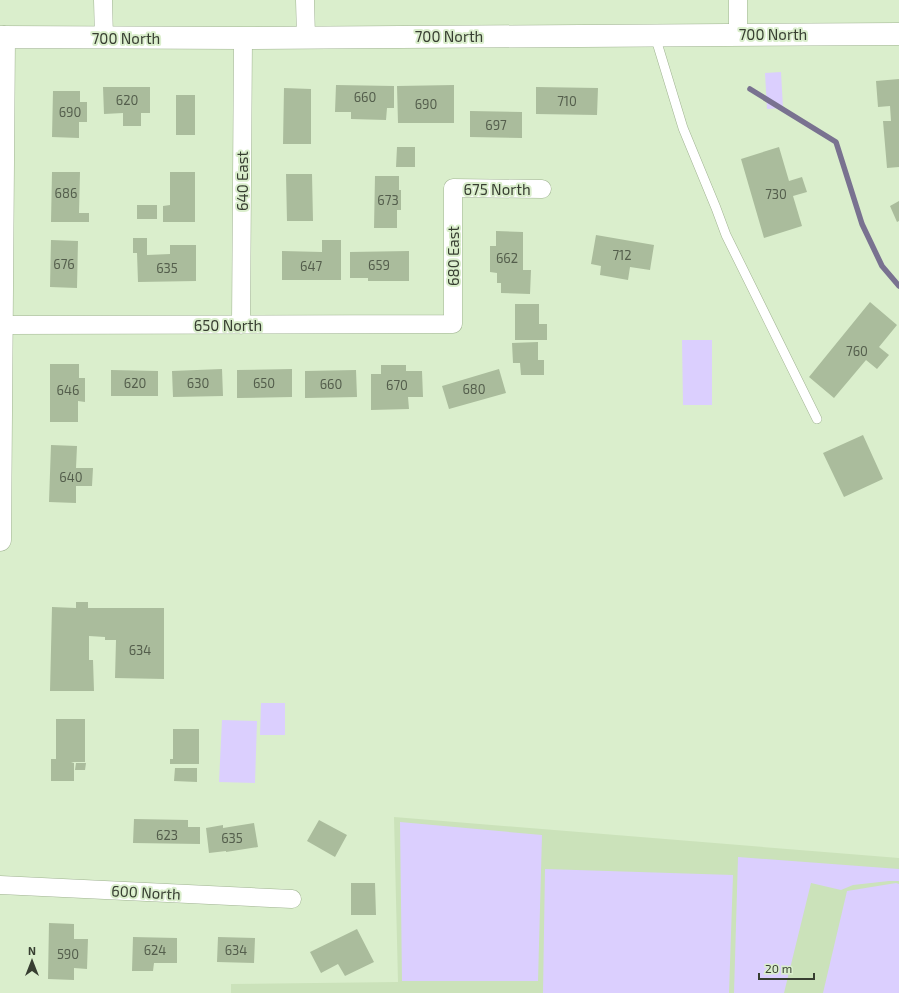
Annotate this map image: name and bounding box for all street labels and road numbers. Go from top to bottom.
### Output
street label: 700 North [739,25,807,43]
street label: 700 North [415,27,483,45]
street label: 700 North [92,29,160,47]
street label: 640 East [233,151,251,211]
street label: 675 North [463,180,531,198]
street label: 680 East [444,226,462,286]
street label: 650 North [194,316,262,334]
street label: 600 North [111,881,181,903]

